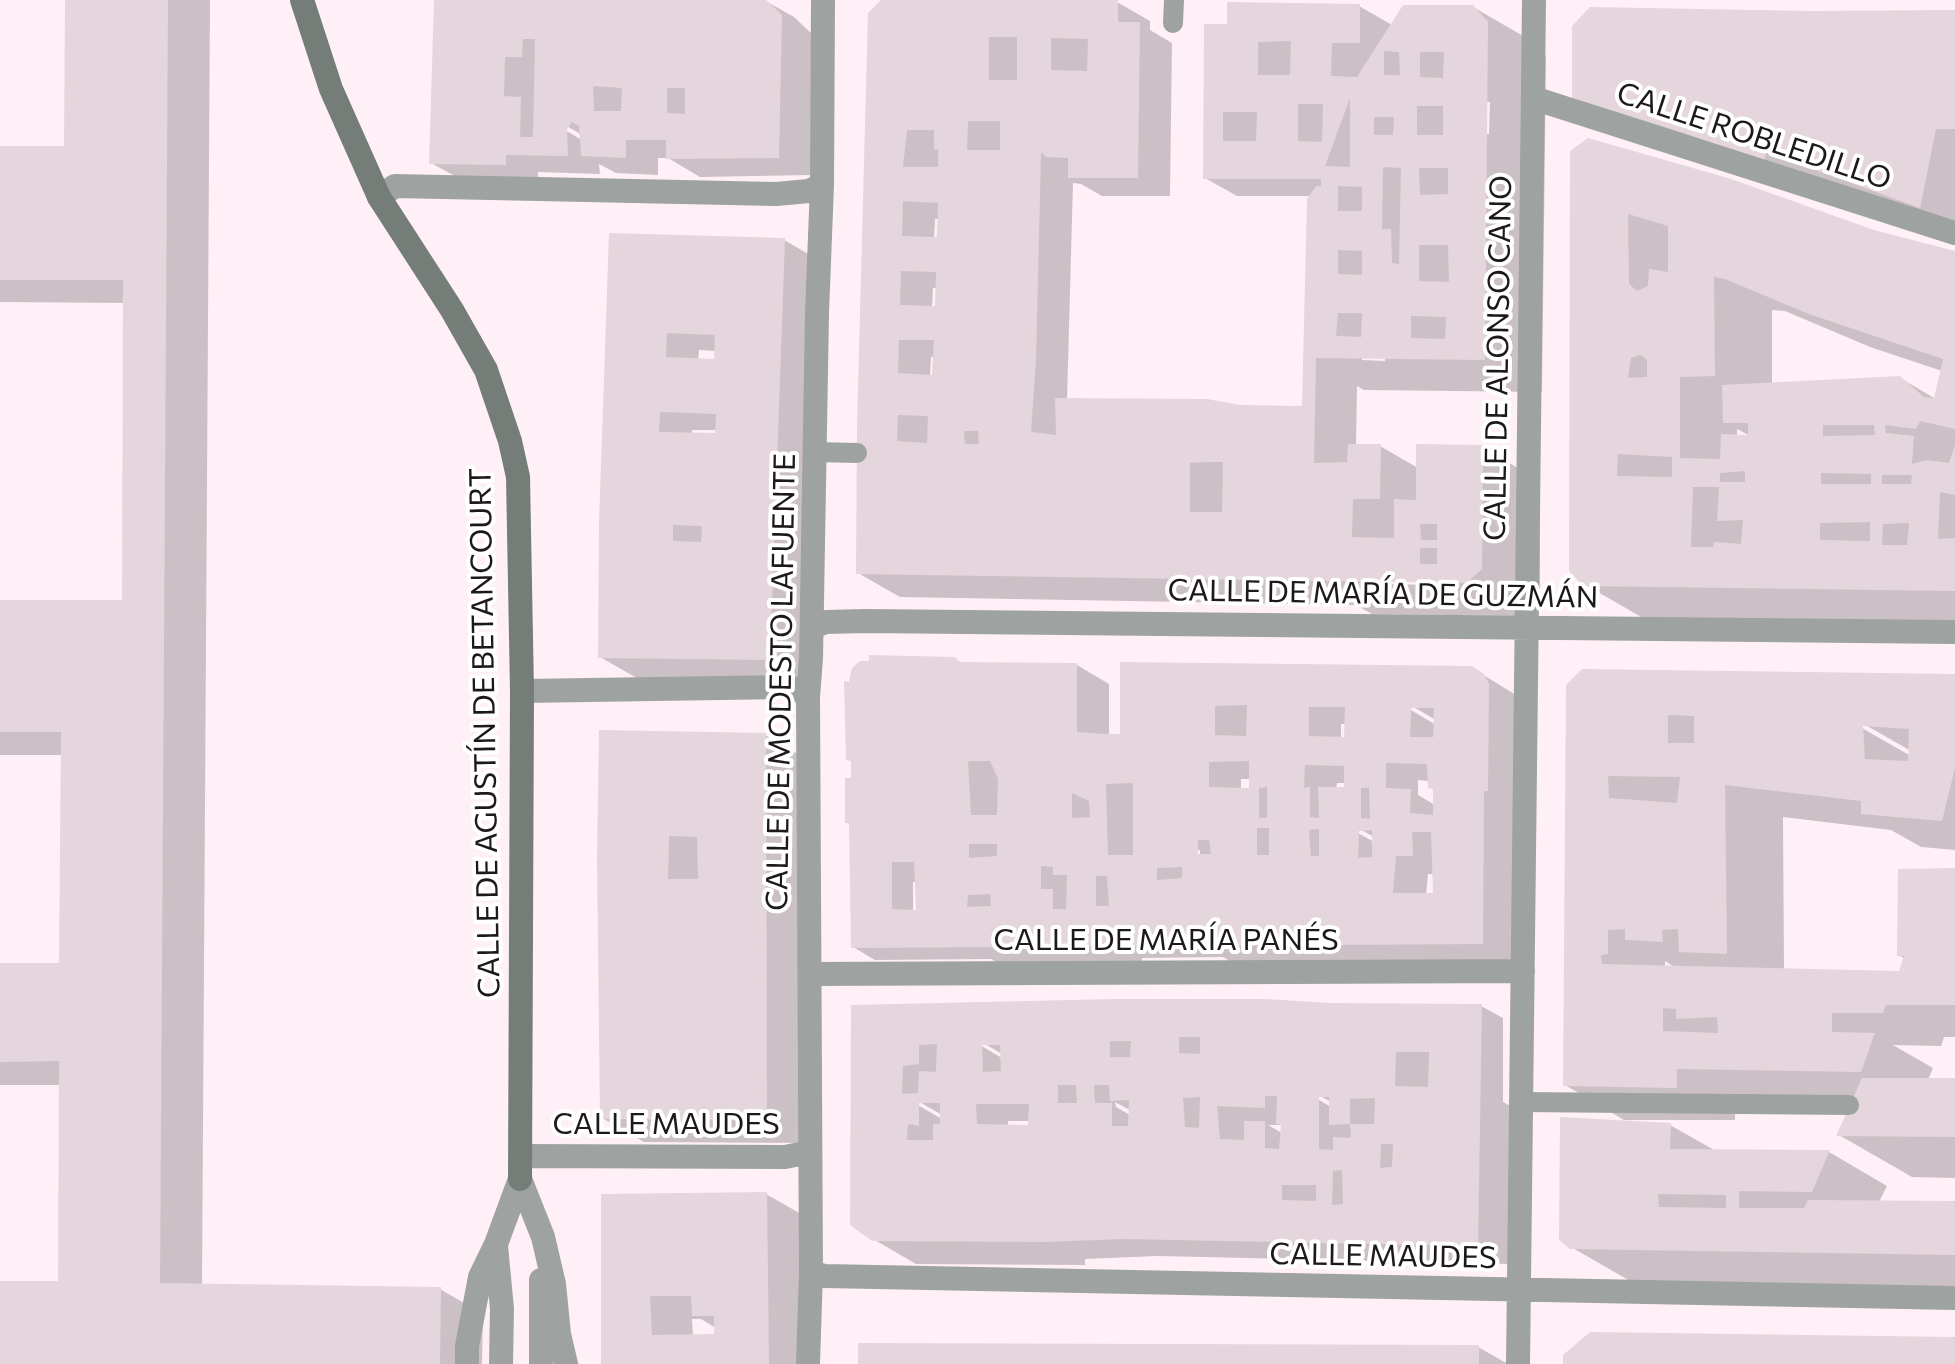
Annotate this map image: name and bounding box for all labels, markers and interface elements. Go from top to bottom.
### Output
street label: CALLE ROBLEDILLO [1612,75,1896,197]
street label: CALLE DE ALONSO CANO [1477,175,1519,541]
street label: CALLE DE MODESTO LAFUENTE [759,453,803,911]
street label: CALLE DE AGUSTÍN DE BETANCOURT [462,468,508,998]
street label: CALLE DE MARÍA DE GUZMÁN [1167,572,1599,616]
street label: CALLE DE MARÍA PANÉS [993,922,1339,958]
street label: CALLE MAUDES [552,1106,780,1142]
street label: CALLE MAUDES [1269,1236,1497,1276]

